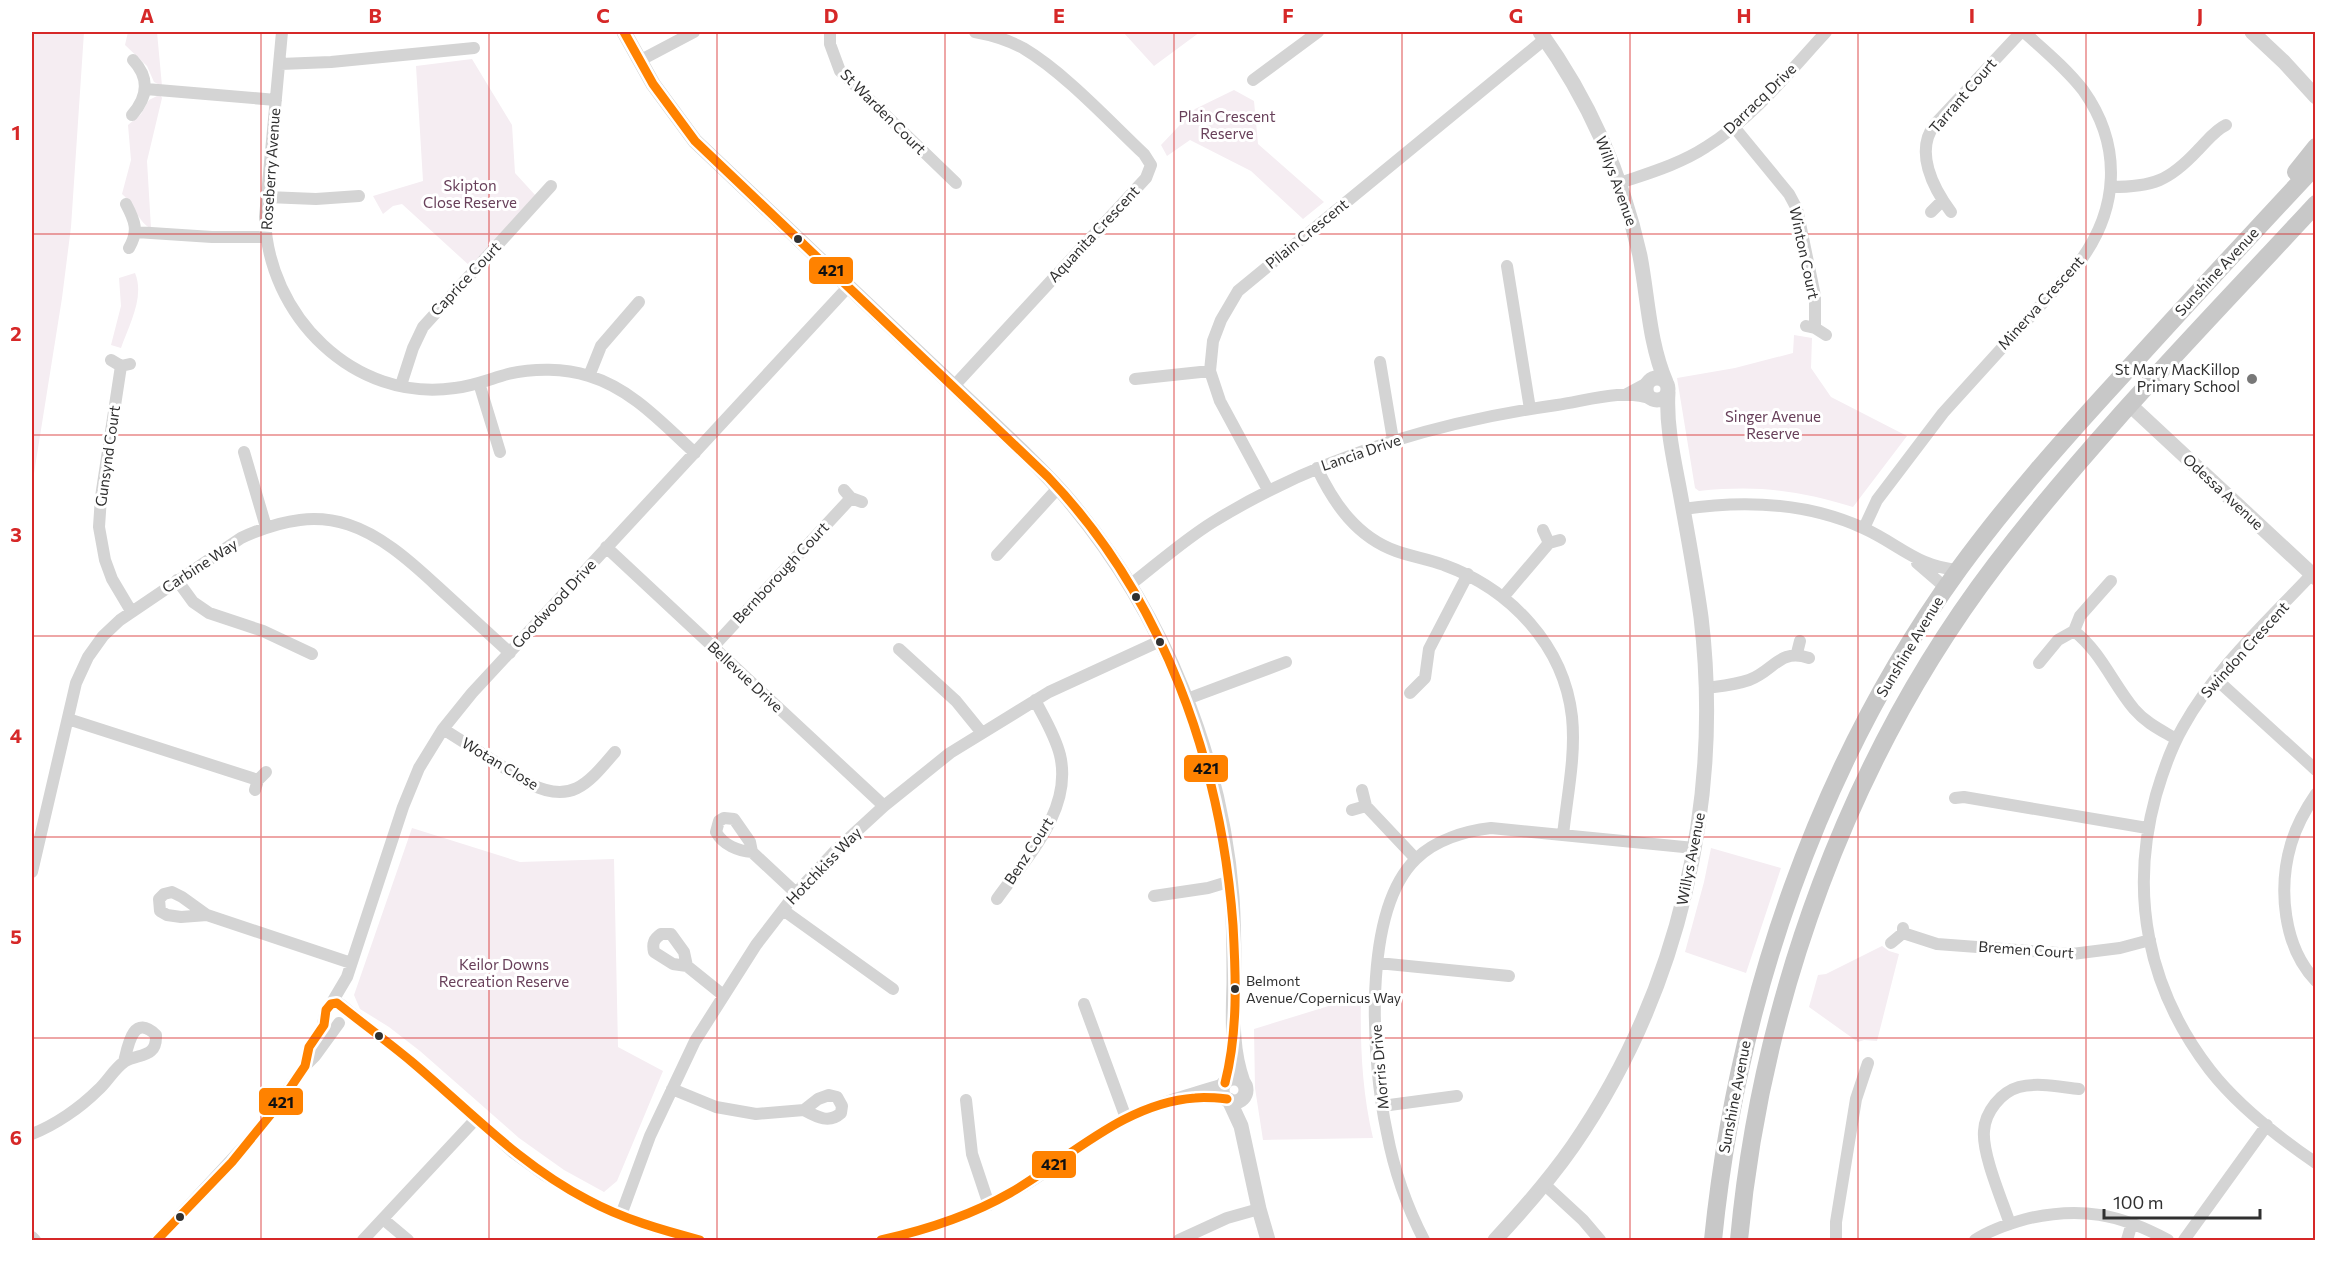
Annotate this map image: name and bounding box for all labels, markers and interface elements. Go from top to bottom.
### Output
text: A [140,3,154,27]
text: B [368,3,382,27]
text: C [596,3,610,27]
text: D [824,3,838,27]
text: E [1053,3,1065,27]
text: F [1282,3,1294,27]
text: G [1509,3,1523,27]
text: H [1737,3,1752,27]
text: I [1969,3,1975,27]
text: J [2197,3,2203,27]
street label: Tarrant Court [1925,54,2000,136]
street label: Darracq Drive [1719,59,1799,137]
street label: St Warden Court [837,65,930,158]
street label: Roseberry Avenue [257,107,283,231]
park label: Plain Crescent Reserve [1178,107,1276,142]
text: 1 [11,120,21,144]
street label: Willys Avenue [1592,133,1642,228]
park label: Skipton Close Reserve [423,176,517,211]
street label: Aquanita Crescent [1044,181,1143,285]
street label: Pilain Crescent [1261,194,1351,272]
street label: Winton Court [1786,205,1824,301]
street label: Sunshine Avenue [2171,223,2262,319]
unlabelled marker [792,233,804,245]
street label: Caprice Court [426,238,504,319]
street label: Minerva Crescent [1993,252,2087,353]
line badge: 421 [808,256,854,285]
text: 421 [818,260,844,279]
text: 2 [10,321,22,345]
place label: St Mary MacKillop Primary School [2115,360,2240,395]
marker: St Mary MacKillop Primary School [2245,372,2259,386]
street label: Gunsynd Court [91,404,123,508]
park label: Singer Avenue Reserve [1725,407,1821,442]
street label: Lancia Drive [1318,430,1403,474]
street label: Odessa Avenue [2180,449,2268,533]
street label: Bernborough Court [729,518,832,627]
text: 3 [10,522,22,546]
street label: Carbine Way [158,534,241,596]
street label: Goodwood Drive [507,555,599,652]
unlabelled marker [1130,591,1142,603]
street label: Sunshine Avenue [1872,593,1946,700]
street label: Swindon Crescent [2196,598,2292,701]
unlabelled marker [1154,636,1166,648]
street label: Bellevue Drive [704,637,787,716]
text: 4 [10,723,22,747]
street label: Wotan Close [459,733,542,793]
line badge: 421 [1183,754,1229,783]
text: 421 [1193,758,1219,777]
street label: Willys Avenue [1672,811,1708,907]
street label: Benz Court [1000,814,1056,887]
street label: Hotchkiss Way [782,823,865,908]
text: 5 [10,924,22,948]
street label: Bremen Court [1978,937,2074,961]
park label: Keilor Downs Recreation Reserve [439,955,569,990]
place label: Belmont Avenue/Copernicus Way [1246,972,1401,1006]
marker: Belmont Avenue/Copernicus Way [1229,983,1241,995]
street label: Morris Drive [1366,1024,1392,1110]
unlabelled marker [373,1030,385,1042]
street label: Sunshine Avenue [1714,1039,1754,1155]
line badge: 421 [258,1087,304,1116]
text: 421 [268,1092,294,1111]
text: 6 [10,1125,22,1149]
line badge: 421 [1031,1150,1077,1179]
text: 421 [1041,1154,1067,1173]
scale bar [2104,1182,2260,1220]
text: 100 m [2113,1191,2163,1213]
unlabelled marker [174,1211,186,1223]

